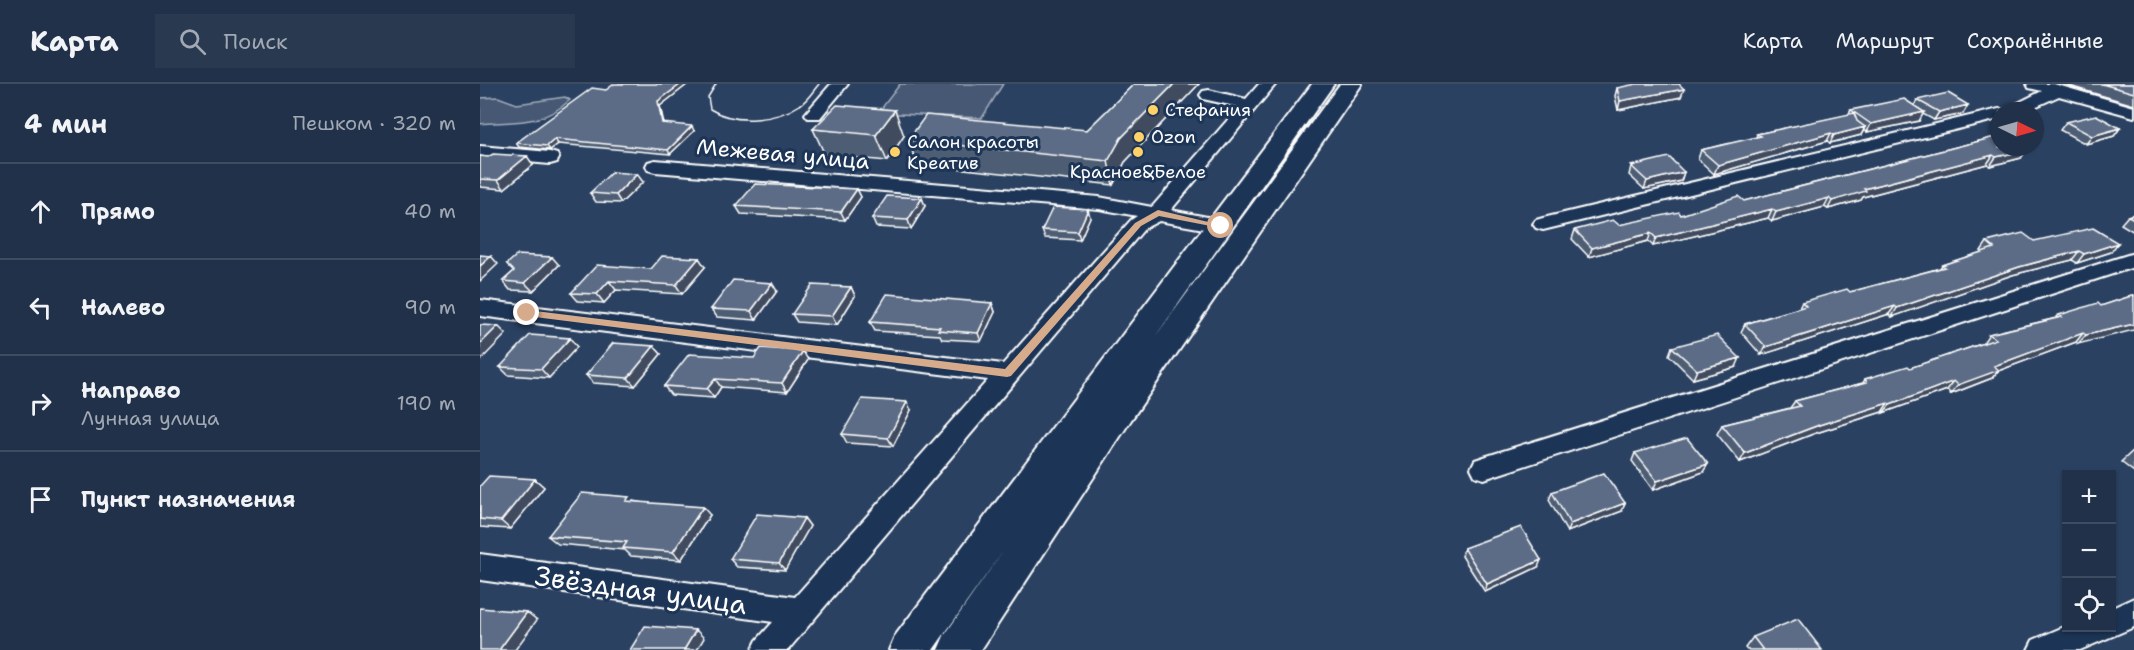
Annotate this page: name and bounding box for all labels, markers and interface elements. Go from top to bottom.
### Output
search box [155,14,575,68]
text: Карта [30,22,119,60]
icon: search [176,25,209,58]
text: Поиск [224,27,288,56]
text: Карта [1743,27,1803,55]
text: Маршрут [1836,27,1934,55]
text: Сохранённые [1967,27,2104,55]
place label: Стефания [1165,98,1251,122]
north arrow [1990,102,2044,156]
marker: Стефания [1146,103,1160,117]
text: 4 мин [24,106,107,141]
text: Пешком · 320 m [293,110,456,136]
place label: Ozon [1151,125,1196,149]
place label: Салон красоты Креатив [907,130,1039,175]
marker: Ozon [1132,130,1146,144]
street label: Межевая улица [695,132,871,176]
marker: Салон красоты Креатив [888,145,902,159]
marker: Красное&Белое [1131,145,1145,159]
place label: Красное&Белое [1070,160,1206,184]
icon: ahead [24,195,57,228]
text: Прямо [81,197,155,226]
text: 40 m [404,198,456,224]
route start [1207,212,1233,238]
icon: left [24,291,57,324]
text: Налево [81,293,165,322]
text: 90 m [404,294,456,320]
route end [513,299,539,325]
text: Направо [81,376,181,405]
icon: right [24,387,57,420]
text: 190 m [397,390,456,416]
text: Лунная улица [81,405,219,431]
map controls [2062,470,2116,632]
button: + [2062,470,2116,524]
icon: arrive [24,483,57,516]
text: Пункт назначения [81,485,295,514]
button: − [2062,524,2116,578]
street label: Звёздная улица [533,557,750,623]
button: locate [2062,578,2116,632]

